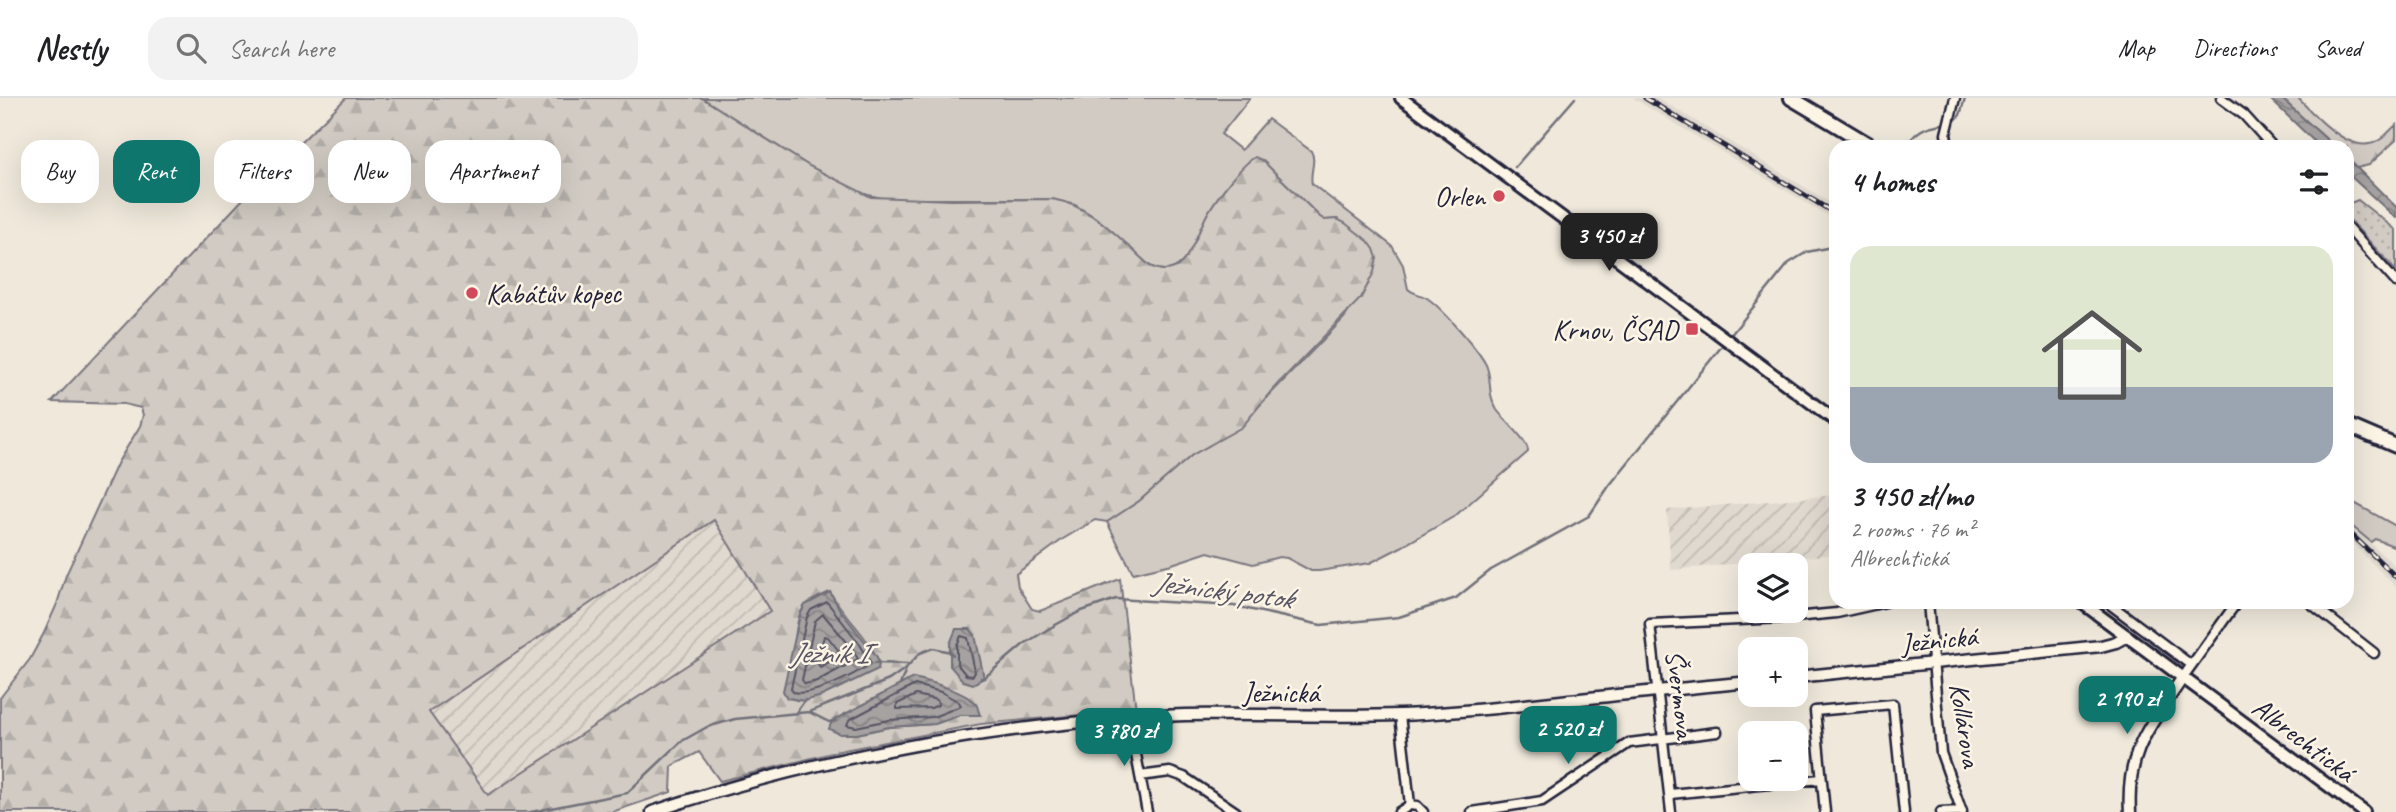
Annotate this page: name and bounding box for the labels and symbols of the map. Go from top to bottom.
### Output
place label: Orlen [1435,179,1486,214]
marker: Orlen [1491,188,1507,204]
pin: 3 450 zł [1537,214,1681,273]
place label: Kabátův kopec [486,276,623,311]
marker: Kabátův kopec [464,285,480,301]
place label: Krnov, ČSAD [1553,312,1680,347]
marker: Krnov, ČSAD [1684,321,1700,337]
water label: Ježnický potok [1148,562,1301,618]
street label: Ježnická [1897,618,1982,661]
water label: Ježník I [787,634,879,672]
street label: Švermova [1658,648,1704,743]
street label: Ježnická [1241,675,1322,710]
pin: 2 190 zł [2055,676,2199,736]
street label: Kollárova [1942,681,1990,771]
street label: Albrechtická [2245,689,2364,791]
pin: 2 520 zł [1496,706,1640,766]
pin: 3 780 zł [1052,708,1196,768]

